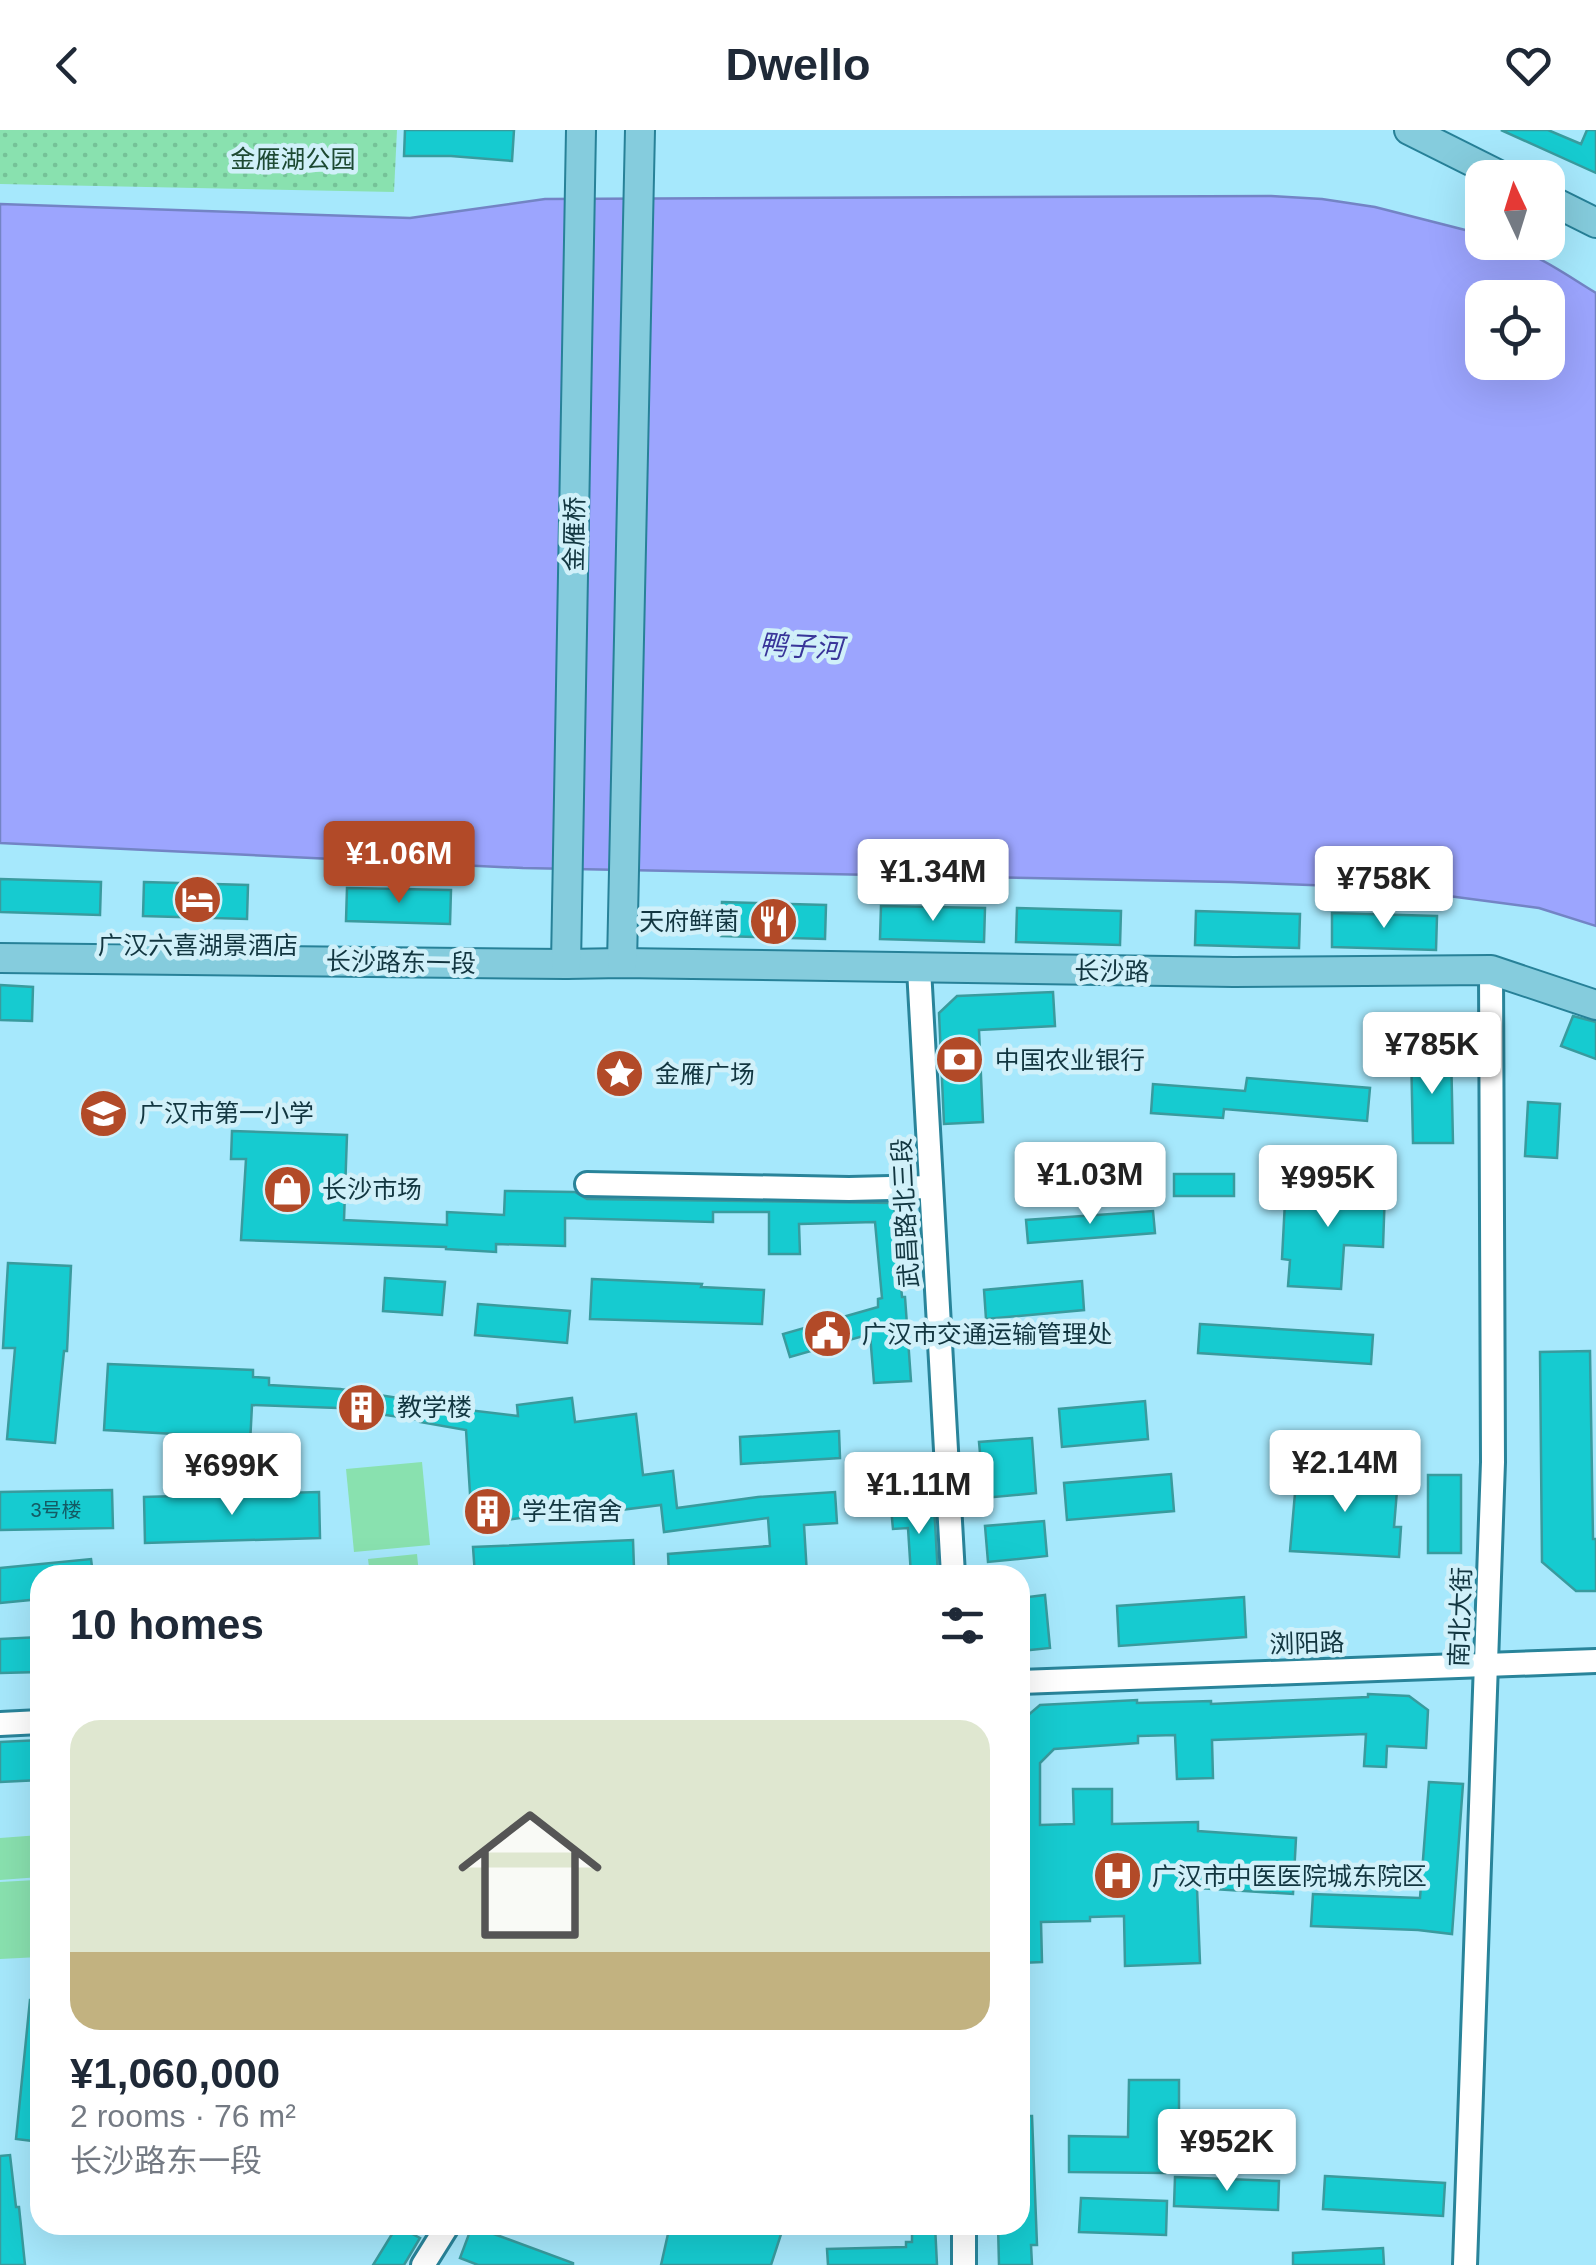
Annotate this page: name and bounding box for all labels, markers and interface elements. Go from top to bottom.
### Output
icon: back [40,38,95,93]
icon: heart [1501,38,1556,93]
text: Dwello [725,39,871,90]
park label: 金雁湖公园 [230,145,356,173]
north arrow [1465,160,1565,260]
map controls [1465,160,1565,380]
button: locate [1465,280,1565,380]
street label: 金雁桥 [559,496,589,572]
water label: 鸭子河 [758,629,849,664]
pin: ¥1.06M [318,821,480,906]
text: ¥1.06M [346,835,452,871]
pin: ¥1.34M [852,839,1014,924]
pin: ¥758K [1314,846,1454,931]
text: ¥1.34M [880,853,986,889]
text: ¥758K [1337,860,1431,896]
hotel icon: 广汉六喜湖景酒店 [172,873,224,925]
restaurant icon: 天府鲜菌 [748,895,800,947]
place label: 天府鲜菌 [639,907,739,935]
place label: 广汉六喜湖景酒店 [98,931,298,959]
street label: 长沙路东一段 [326,947,476,977]
street label: 长沙路 [1074,956,1150,986]
pin: ¥785K [1362,1012,1502,1097]
text: ¥785K [1385,1026,1479,1062]
bank icon: 中国农业银行 [934,1034,986,1086]
place label: 中国农业银行 [995,1046,1145,1074]
place icon: 金雁广场 [594,1048,646,1100]
place label: 金雁广场 [655,1060,755,1088]
school or university icon: 广汉市第一小学 [78,1087,130,1139]
place label: 广汉市第一小学 [139,1099,314,1127]
street label: 武昌路北三段 [887,1137,923,1289]
pin: ¥1.03M [1009,1142,1171,1227]
pin: ¥995K [1258,1145,1398,1230]
text: ¥1.03M [1037,1156,1143,1192]
text: ¥995K [1281,1159,1375,1195]
shop icon: 长沙市场 [261,1163,313,1215]
place label: 长沙市场 [322,1175,422,1203]
public building icon: 广汉市交通运输管理处 [801,1308,853,1360]
place label: 广汉市交通运输管理处 [862,1320,1112,1348]
building icon: 教学楼 [336,1381,388,1433]
place label: 教学楼 [397,1393,472,1421]
pin: ¥2.14M [1264,1430,1426,1515]
pin: ¥699K [162,1433,302,1518]
text: ¥2.14M [1292,1444,1398,1480]
text: ¥699K [185,1447,279,1483]
pin: ¥1.11M [838,1452,1000,1537]
text: ¥1.11M [867,1466,971,1502]
building icon: 学生宿舍 [461,1485,513,1537]
place label: 学生宿舍 [522,1497,622,1525]
house number: 3号楼 [30,1499,82,1521]
street label: 南北大街 [1444,1567,1476,1667]
icon: filters [935,1598,990,1653]
text: 10 homes [70,1601,264,1648]
street label: 浏阳路 [1269,1628,1345,1658]
icon: home [440,1785,620,1965]
hospital icon: 广汉市中医医院城东院区 [1091,1850,1143,1902]
place label: 广汉市中医医院城东院区 [1152,1862,1427,1890]
text: ¥1,060,000 [70,2050,280,2097]
text: 2 rooms · 76 m² [70,2098,296,2134]
pin: ¥952K [1157,2109,1297,2194]
text: ¥952K [1180,2123,1274,2159]
text: 长沙路东一段 [70,2143,262,2179]

